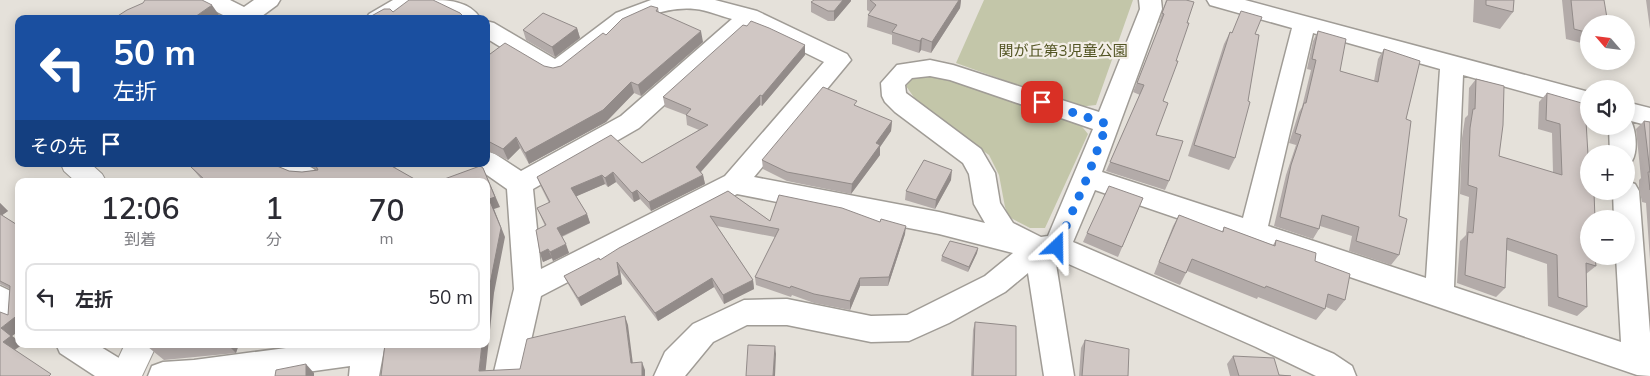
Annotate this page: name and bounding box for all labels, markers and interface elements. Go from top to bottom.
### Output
north arrow [1580,15,1635,70]
map controls [1580,15,1635,265]
text: 50 m [113,30,196,74]
icon: left [30,35,95,100]
park label: 関が丘第3児童公園 [998,41,1128,60]
text: 左折 [113,77,157,105]
button: sound [1580,80,1635,135]
pin [1021,81,1063,123]
icon: arrive [1028,88,1056,116]
icon: arrive [97,130,125,158]
text: その先 [30,134,87,158]
button: + [1580,145,1635,200]
text: 12:06 [100,189,180,227]
text: 1 [265,189,283,227]
text: 70 [369,191,405,229]
button: − [1580,210,1635,265]
position arrow [1030,220,1082,272]
text: m [380,228,394,248]
text: 到着 [124,229,156,249]
text: 分 [266,229,282,249]
icon: left [32,283,60,311]
text: 50 m [429,285,473,309]
text: 左折 [75,287,113,311]

